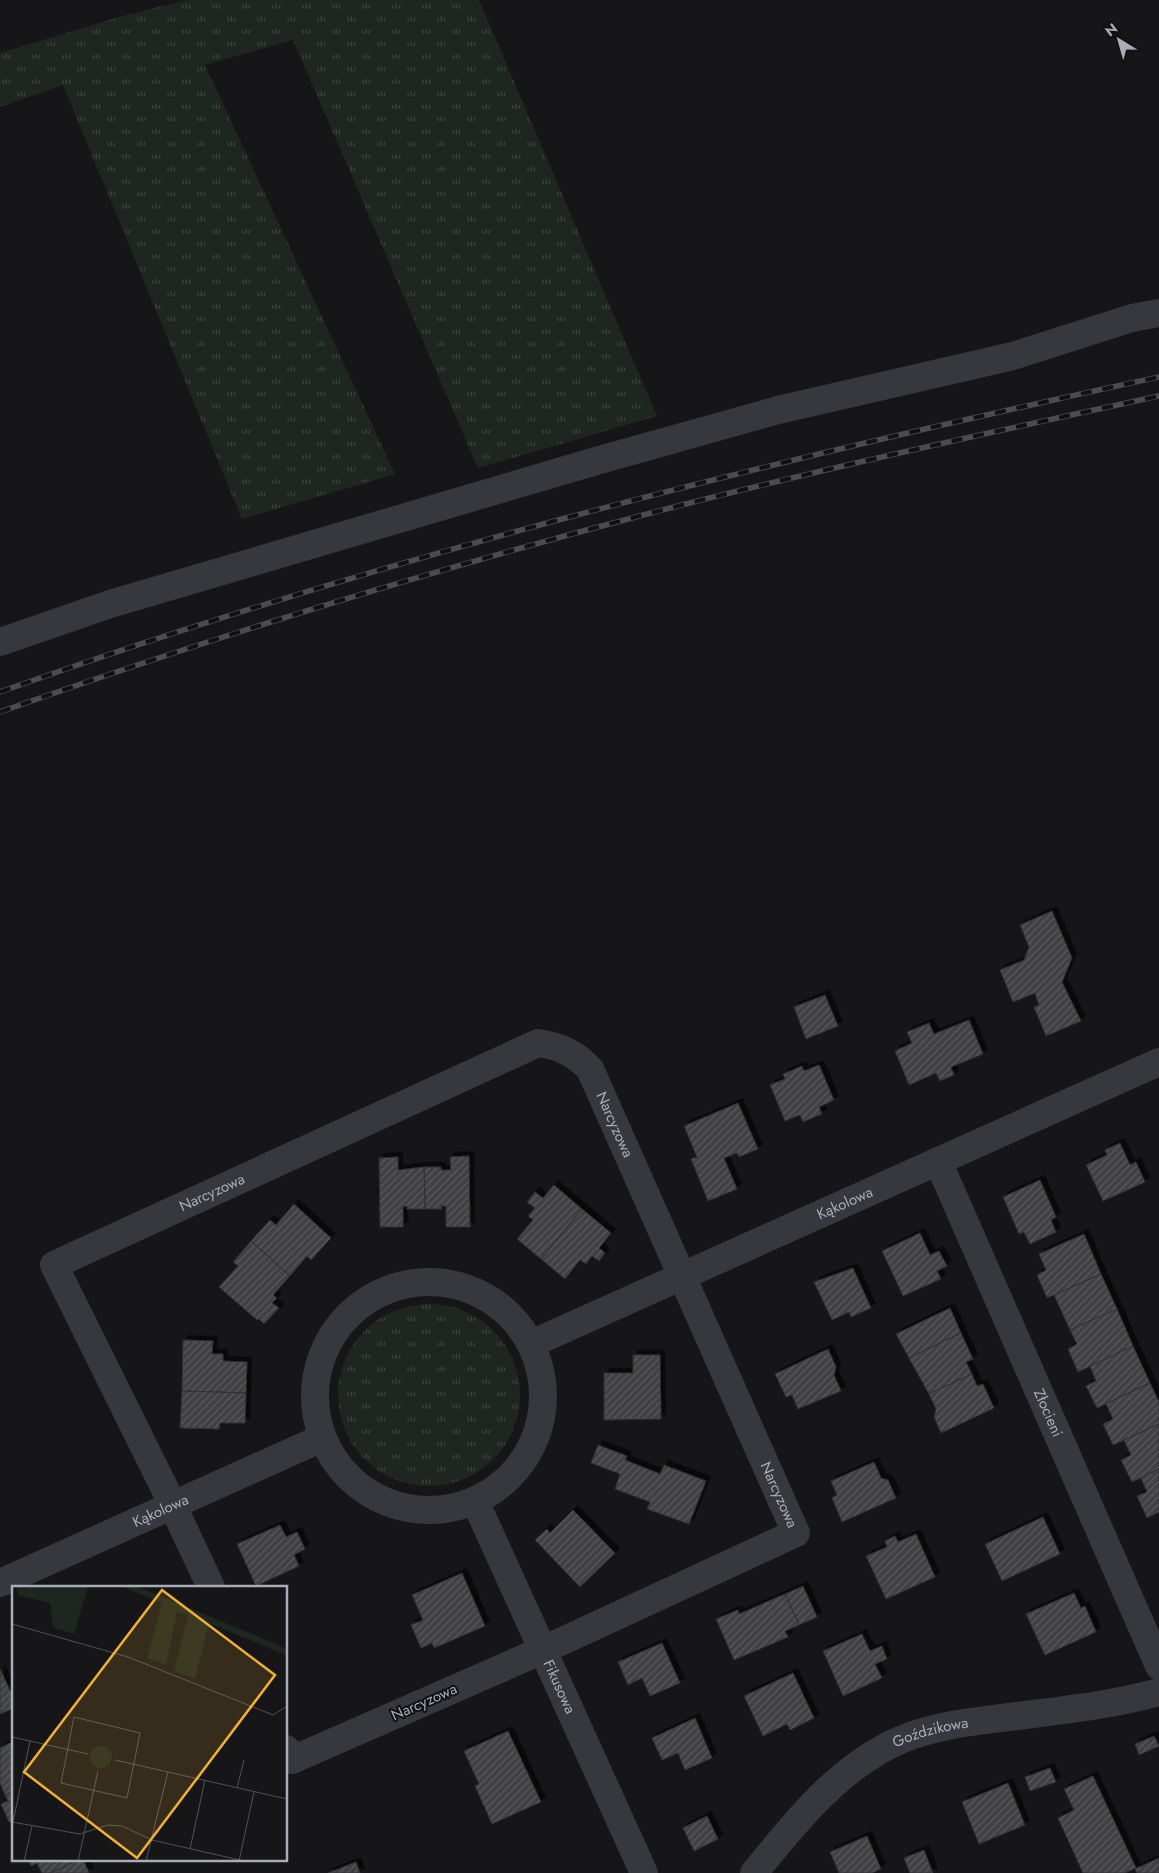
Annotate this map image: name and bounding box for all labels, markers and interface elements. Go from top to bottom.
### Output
north arrow [1094,15,1144,65]
text: N [1101,18,1122,41]
street label: Narcyzowa [590,1088,639,1161]
street label: Narcyzowa [175,1168,248,1217]
street label: Kąkolowa [813,1181,876,1225]
street label: Złocieni [1028,1385,1068,1440]
street label: Narcyzowa [755,1458,803,1531]
street label: Kąkolowa [129,1489,192,1533]
inset map [12,1586,288,1860]
street label: Fikusowa [538,1656,581,1717]
street label: Narcyzowa [388,1678,460,1726]
street label: Goździkowa [889,1712,970,1753]

